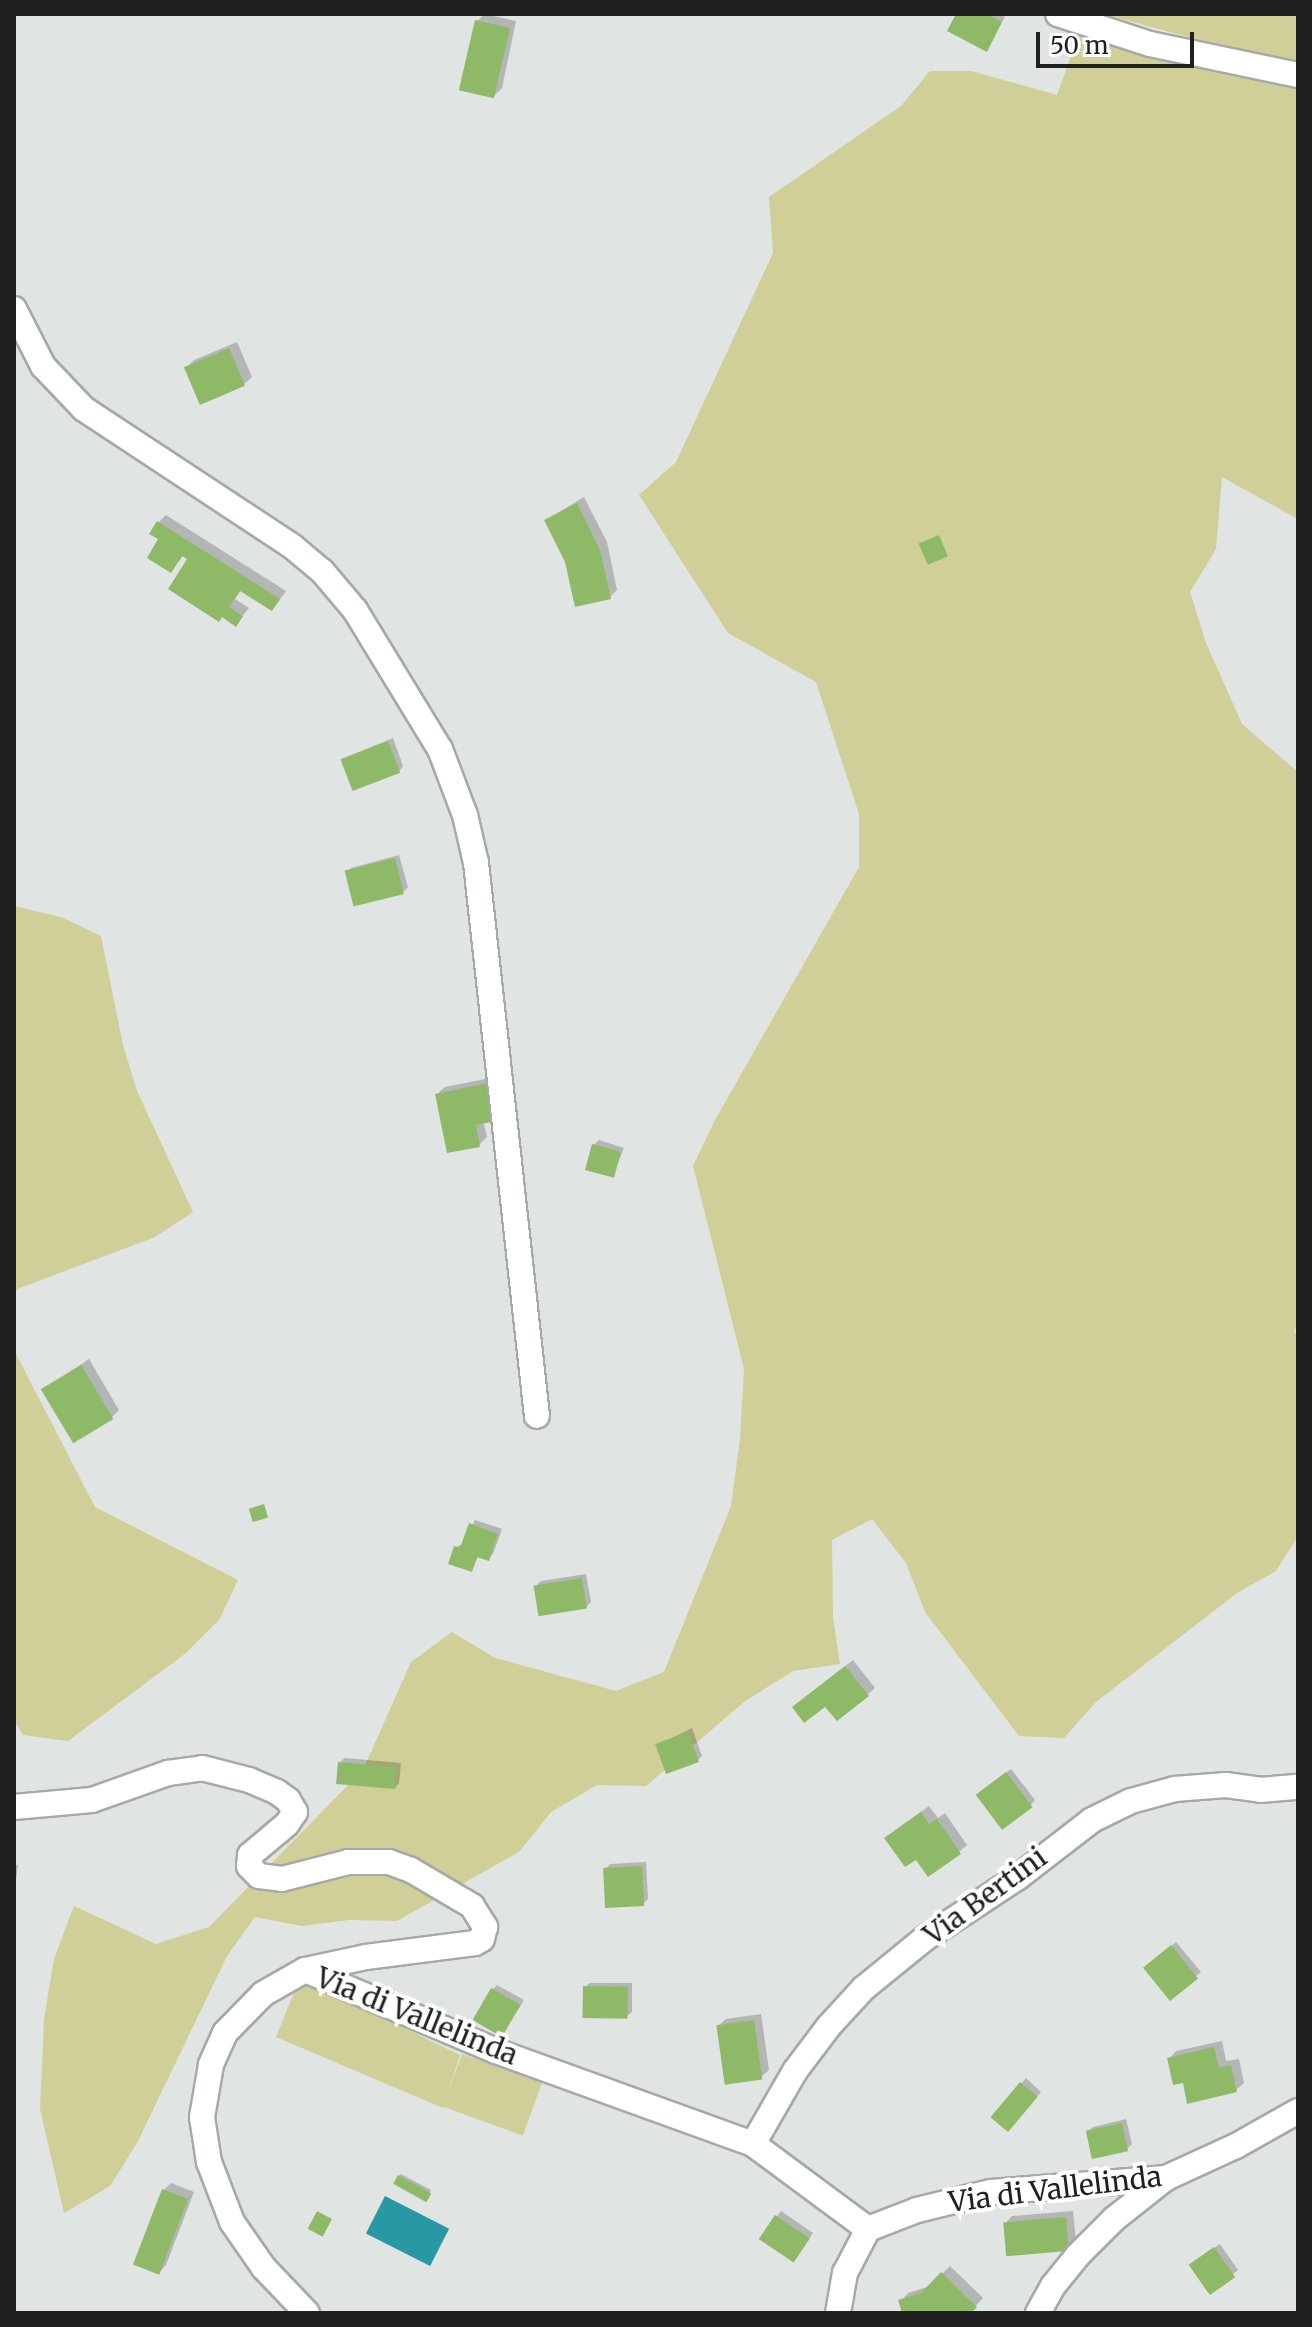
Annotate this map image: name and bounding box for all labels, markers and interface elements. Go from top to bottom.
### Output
scale bar [1040,16,1198,66]
text: 50 m [1050,30,1109,61]
street label: Via Bertini [917,1840,1053,1952]
street label: Via di Vallelinda [311,1960,523,2072]
street label: Via di Vallelinda [946,2159,1164,2219]

